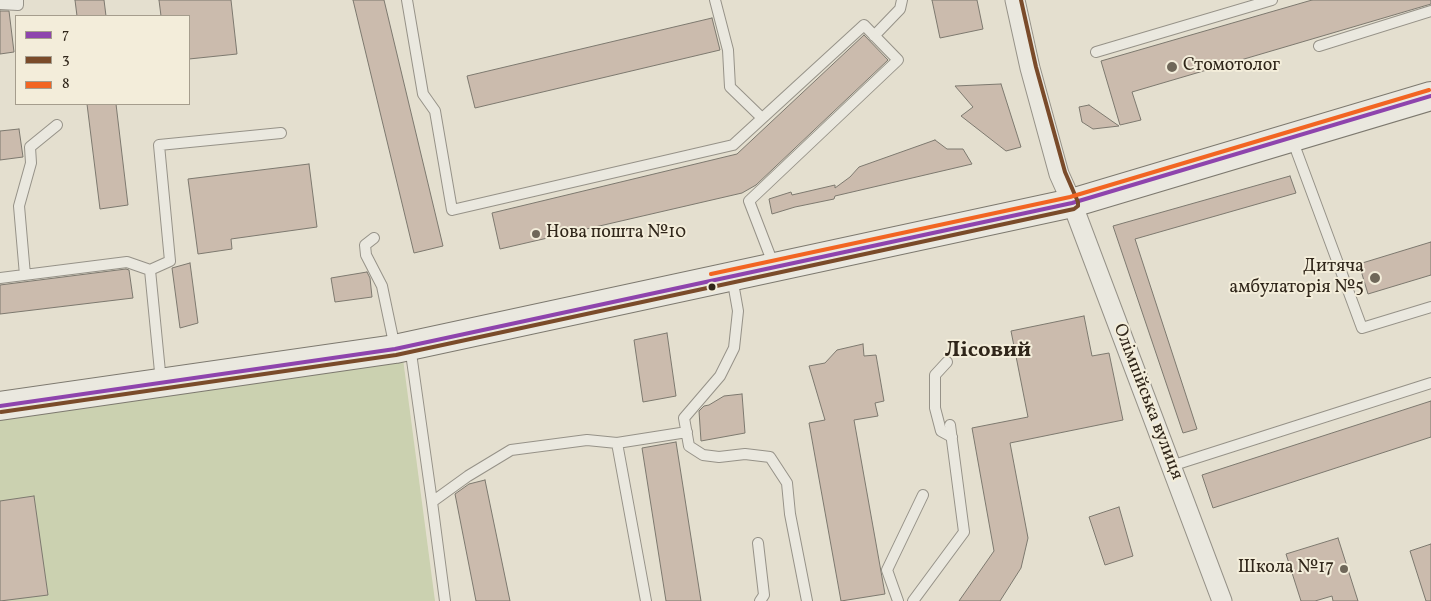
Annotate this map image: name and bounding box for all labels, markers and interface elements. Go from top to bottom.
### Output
legend [15,15,190,105]
text: 7 [62,24,69,45]
text: 3 [62,49,70,70]
place label: Стомотолог [1183,56,1280,78]
marker: Стомотолог [1165,60,1179,74]
text: 8 [62,74,70,95]
place label: Нова пошта №10 [546,223,686,245]
marker: Нова пошта №10 [530,228,542,240]
place label: Дитяча амбулаторія №5 [1229,257,1364,300]
marker: Дитяча амбулаторія №5 [1368,271,1382,285]
unlabelled marker [707,282,717,292]
street label: Олімпійська вулиця [1107,321,1187,483]
district label: Лісовий [945,339,1031,365]
place label: Школа №17 [1238,558,1334,580]
marker: Школа №17 [1338,563,1350,575]

